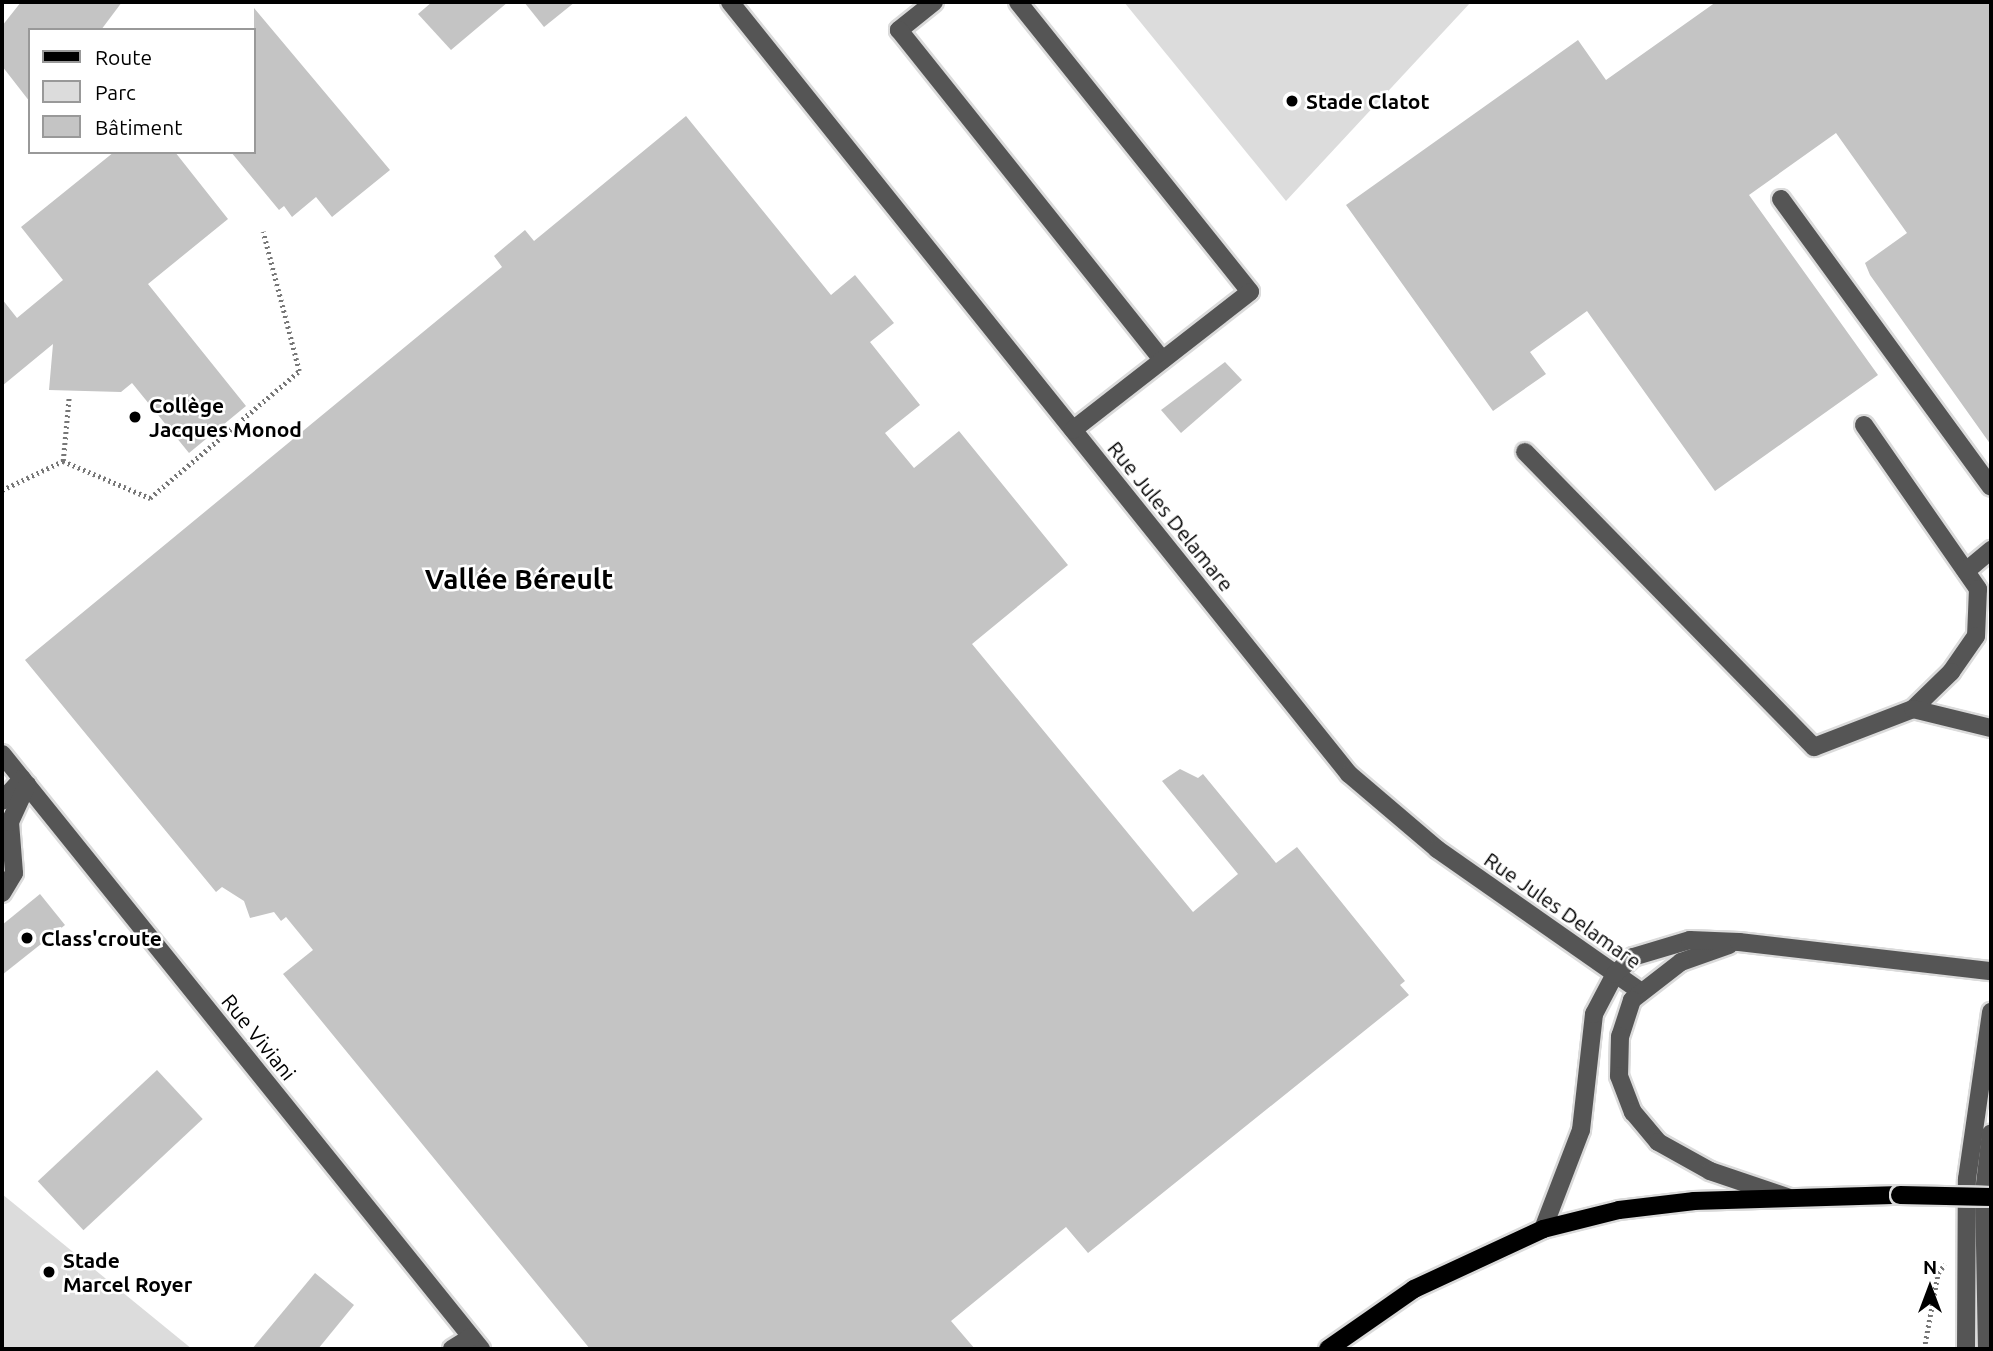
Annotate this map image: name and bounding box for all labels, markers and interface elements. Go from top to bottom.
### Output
legend [28,28,256,154]
text: Route [95,45,152,69]
text: Parc [95,80,136,104]
place label: Stade Clatot [1306,88,1430,114]
marker: Stade Clatot [1284,93,1300,109]
text: Bâtiment [95,115,182,139]
place label: Collège Jacques Monod [149,392,302,442]
marker: Collège Jacques Monod [127,409,143,425]
street label: Rue Jules Delamare [1103,436,1239,596]
district label: Vallée Béreult [425,562,613,596]
street label: Rue Jules Delamare [1480,846,1646,974]
place label: Class'croute [41,925,162,951]
marker: Class'croute [19,930,35,946]
street label: Rue Viviani [217,989,301,1085]
place label: Stade Marcel Royer [63,1247,192,1297]
north arrow [1895,1253,1965,1323]
text: N [1923,1256,1937,1278]
marker: Stade Marcel Royer [41,1264,57,1280]

